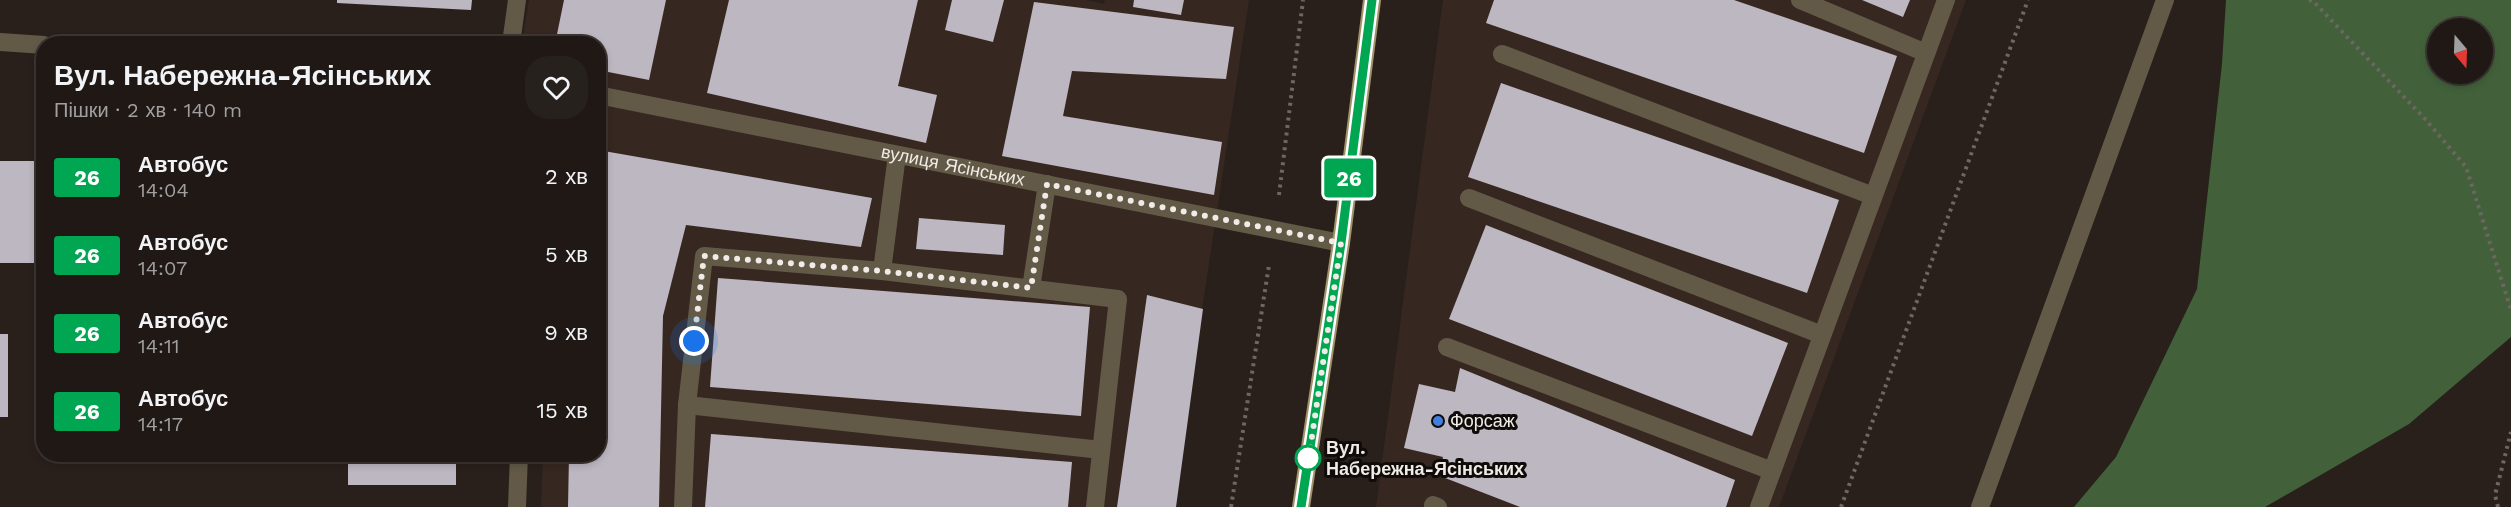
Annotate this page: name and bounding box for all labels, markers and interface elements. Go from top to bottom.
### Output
north arrow [2427,18,2493,84]
map controls [2427,18,2493,84]
button: heart [525,56,588,119]
text: Вул. Набережна-Ясінських [54,59,431,92]
text: Пішки · 2 хв · 140 m [54,98,242,122]
street label: вулиця Ясінських [880,141,1027,190]
text: Автобус [138,152,228,177]
line badge: 26 [1322,158,1376,198]
text: 2 хв [545,164,588,189]
text: 26 [74,165,100,190]
text: 26 [1336,166,1362,191]
text: 14:04 [138,178,189,202]
text: Автобус [138,230,228,255]
text: 5 хв [545,242,588,267]
text: 26 [74,243,100,268]
text: 14:07 [138,256,187,280]
text: Автобус [138,308,228,333]
text: 9 хв [544,320,588,345]
text: 26 [74,321,100,346]
your location [679,326,709,356]
text: 14:11 [138,334,180,358]
text: Автобус [138,386,228,411]
text: 15 хв [536,398,588,423]
text: 26 [74,399,100,424]
place label: Форсаж [1450,410,1515,431]
text: 14:17 [138,412,183,436]
marker: Форсаж [1431,414,1445,428]
place label: Вул. Набережна-Ясінських [1326,437,1524,479]
marker: Вул. Набережна-Ясінських [1295,445,1321,471]

